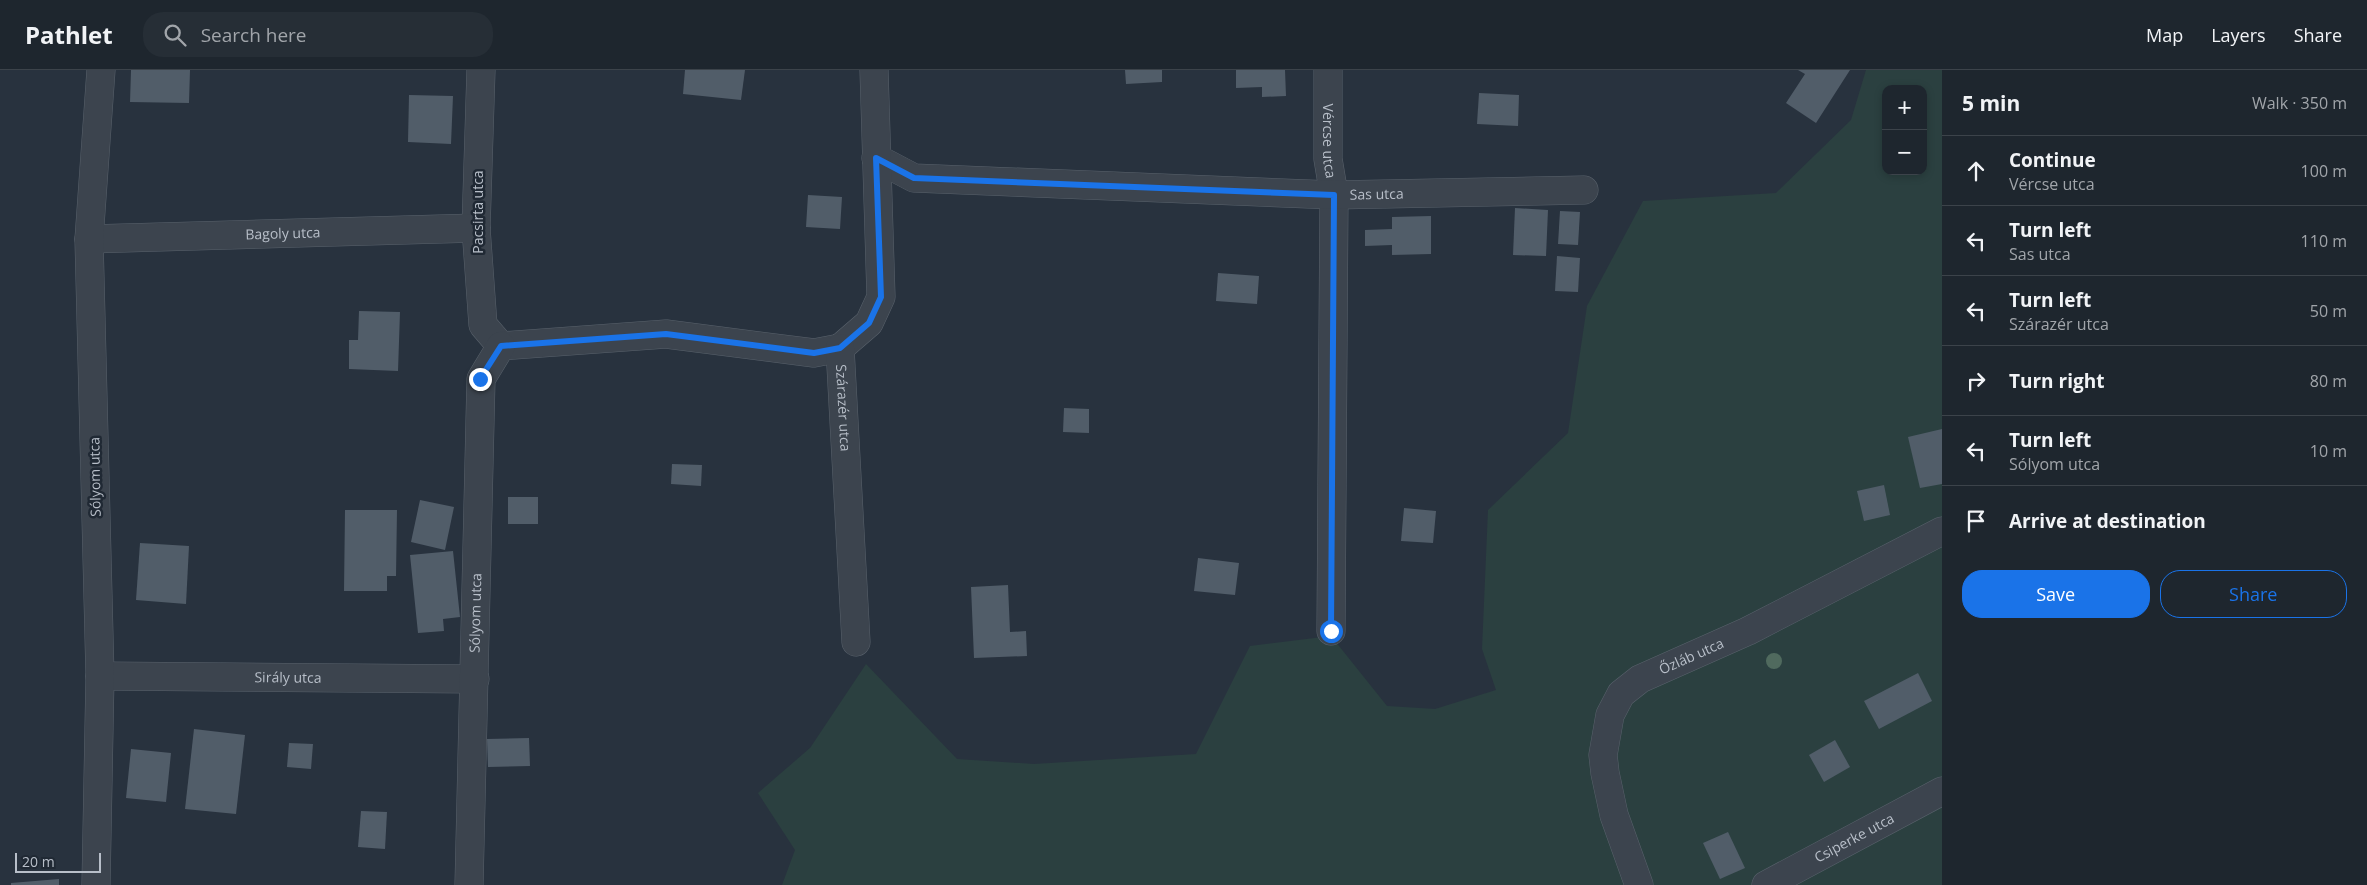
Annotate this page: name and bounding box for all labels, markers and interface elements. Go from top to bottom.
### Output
search box [143,12,493,57]
text: Pathlet [25,18,113,51]
icon: search [161,21,189,49]
text: Search here [201,22,307,48]
text: Map [2146,23,2183,47]
text: Layers [2211,23,2266,47]
text: Share [2294,23,2342,47]
map controls [1882,85,1927,175]
button: + [1882,85,1927,130]
text: 5 min [1962,89,2020,117]
text: Walk · 350 m [2252,92,2347,114]
street label: Vércse utca [1319,104,1341,180]
button: − [1882,130,1927,175]
text: Continue [2009,147,2096,173]
icon: ahead [1962,157,1990,185]
text: 100 m [2301,160,2347,182]
street label: Pacsirta utca [468,170,487,254]
text: Vércse utca [2009,173,2095,195]
street label: Sas utca [1350,184,1404,204]
text: Turn left [2009,217,2091,243]
street label: Bagoly utca [245,222,321,244]
icon: left [1962,227,1990,255]
text: 110 m [2301,230,2347,252]
text: Sas utca [2009,243,2071,265]
text: Turn left [2009,287,2091,313]
icon: left [1962,297,1990,325]
text: 50 m [2310,300,2347,322]
text: Szárazér utca [2009,313,2109,335]
street label: Szárazér utca [832,364,856,452]
icon: right [1962,367,1990,395]
route end [469,368,492,391]
text: Turn right [2009,368,2104,394]
text: 80 m [2310,370,2347,392]
text: Turn left [2009,427,2091,453]
street label: Sólyom utca [84,437,105,517]
icon: left [1962,437,1990,465]
text: 10 m [2310,440,2347,462]
text: Sólyom utca [2009,453,2100,475]
icon: arrive [1962,507,1990,535]
text: Arrive at destination [2009,508,2206,534]
button: Save [1962,570,2150,618]
button: Share [2160,570,2347,618]
street label: Sólyom utca [465,573,485,653]
route start [1320,620,1343,643]
street label: Őzláb utca [1656,633,1726,678]
street label: Sirály utca [254,667,322,687]
street label: Csiperke utca [1811,808,1897,867]
scale bar [15,850,101,873]
text: 20 m [22,852,55,871]

